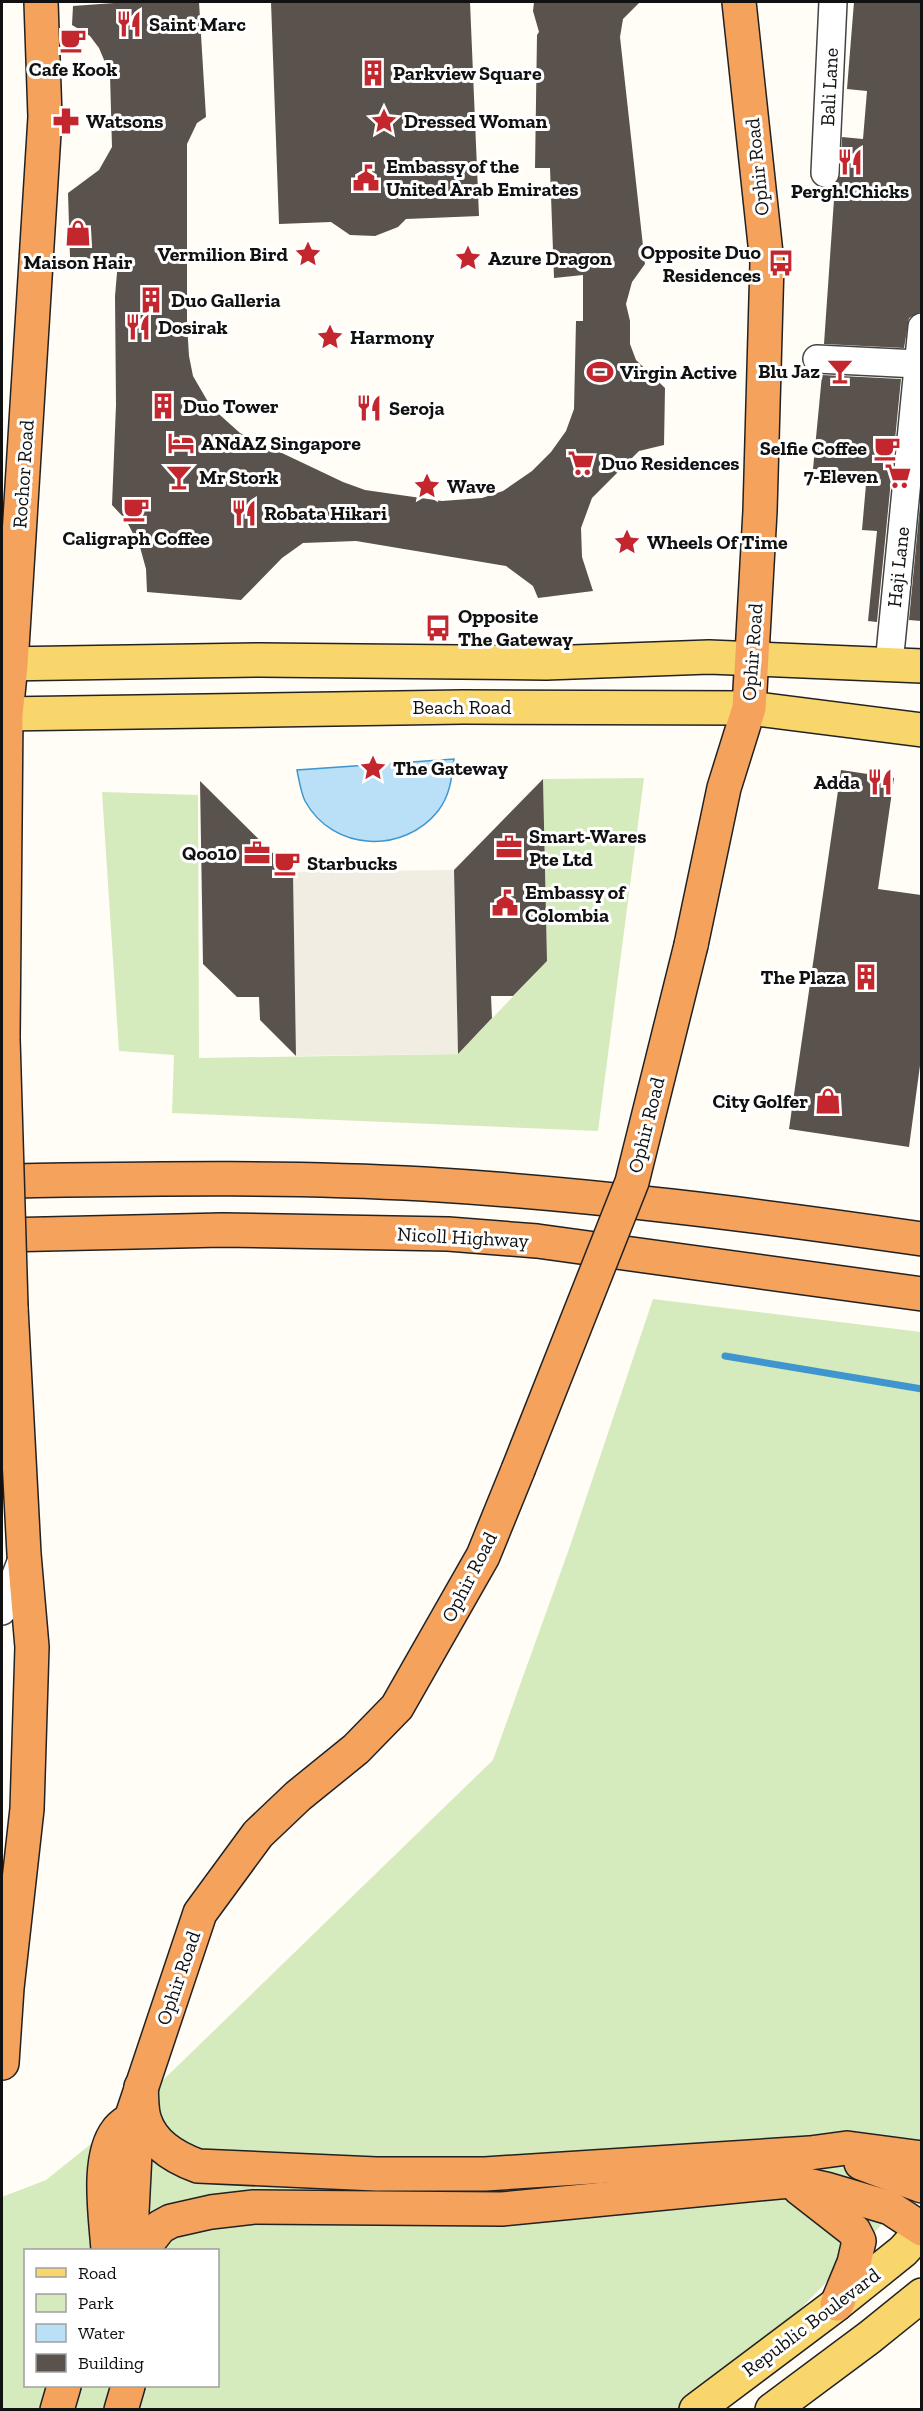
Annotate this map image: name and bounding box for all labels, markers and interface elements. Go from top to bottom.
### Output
restaurant icon: Saint Marc [114,9,144,39]
place label: Saint Marc [149,12,247,36]
cafe icon: Cafe Kook [58,25,88,55]
street label: Bali Lane [815,47,843,127]
place label: Cafe Kook [29,57,117,81]
building icon: Parkview Square [358,58,388,88]
place label: Parkview Square [393,61,542,85]
pharmacy icon: Watsons [51,106,81,136]
place icon: Dressed Woman [369,106,399,136]
place label: Watsons [86,109,163,133]
place label: Dressed Woman [404,109,548,133]
street label: Ophir Road [740,117,774,217]
restaurant icon: Pergh!Chicks [835,147,865,177]
place label: Embassy of the United Arab Emirates [386,154,578,201]
public building icon: Embassy of the United Arab Emirates [351,163,381,193]
place label: Pergh!Chicks [791,179,909,203]
shop icon: Maison Hair [63,218,93,248]
place icon: Vermilion Bird [293,239,323,269]
place label: Opposite Duo Residences [641,240,762,287]
place label: Vermilion Bird [157,242,289,266]
place icon: Azure Dragon [453,243,483,273]
place label: Azure Dragon [488,246,612,270]
bus stop icon: Opposite Duo Residences [766,248,796,278]
place label: Maison Hair [23,250,133,274]
building icon: Duo Galleria [136,285,166,315]
place label: Duo Galleria [171,288,281,312]
restaurant icon: Dosirak [123,312,153,342]
place label: Dosirak [158,315,228,339]
place icon: Harmony [315,322,345,352]
place label: Harmony [350,325,434,349]
bar icon: Blu Jaz [825,356,855,386]
sports icon: Virgin Active [585,357,615,387]
place label: Blu Jaz [758,359,820,383]
place label: Virgin Active [620,360,737,384]
building icon: Duo Tower [148,391,178,421]
restaurant icon: Seroja [354,393,384,423]
place label: Duo Tower [183,394,279,418]
place label: Seroja [389,396,445,420]
street label: Rochor Road [7,419,39,529]
hotel icon: ANdAZ Singapore [166,428,196,458]
place label: ANdAZ Singapore [201,431,361,455]
cafe icon: Selfie Coffee [872,433,902,463]
place label: Selfie Coffee [760,436,867,460]
supermarket icon: Duo Residences [566,448,596,478]
place label: Duo Residences [601,451,739,475]
supermarket icon: 7-Eleven [883,461,913,491]
bar icon: Mr Stork [164,462,194,492]
place label: 7-Eleven [804,464,878,488]
place label: Mr Stork [199,465,278,489]
place icon: Wave [412,471,442,501]
place label: Wave [447,474,496,498]
cafe icon: Caligraph Coffee [121,494,151,524]
restaurant icon: Robata Hikari [229,498,259,528]
place label: Robata Hikari [264,501,387,525]
street label: Haji Lane [882,525,914,609]
place label: Caligraph Coffee [62,526,210,550]
place icon: Wheels Of Time [612,527,642,557]
place label: Wheels Of Time [647,530,788,554]
street label: Ophir Road [737,602,767,702]
place label: Opposite The Gateway [458,604,573,651]
bus stop icon: Opposite The Gateway [423,613,453,643]
street label: Beach Road [413,695,511,719]
place icon: The Gateway [358,753,388,783]
place label: The Gateway [393,756,508,780]
restaurant icon: Adda [865,767,895,797]
place label: Adda [814,770,860,794]
place label: Smart-Wares Pte Ltd [529,824,646,871]
office icon: Smart-Wares Pte Ltd [494,832,524,862]
office icon: Qoo10 [242,838,272,868]
place label: Qoo10 [182,841,237,865]
cafe icon: Starbucks [272,848,302,878]
place label: Starbucks [307,851,397,875]
place label: Embassy of Colombia [525,880,627,927]
public building icon: Embassy of Colombia [490,888,520,918]
building icon: The Plaza [851,962,881,992]
place label: The Plaza [761,965,846,989]
street label: Ophir Road [623,1075,670,1175]
shop icon: City Golfer [813,1086,843,1116]
place label: City Golfer [712,1089,808,1113]
street label: Nicoll Highway [396,1222,530,1252]
street label: Ophir Road [436,1528,502,1626]
street label: Ophir Road [151,1928,205,2028]
legend [24,2249,219,2387]
text: Road [78,2262,117,2284]
street label: Republic Boulevard [737,2262,885,2382]
text: Park [78,2292,114,2314]
text: Water [78,2322,125,2344]
text: Building [78,2352,144,2374]

